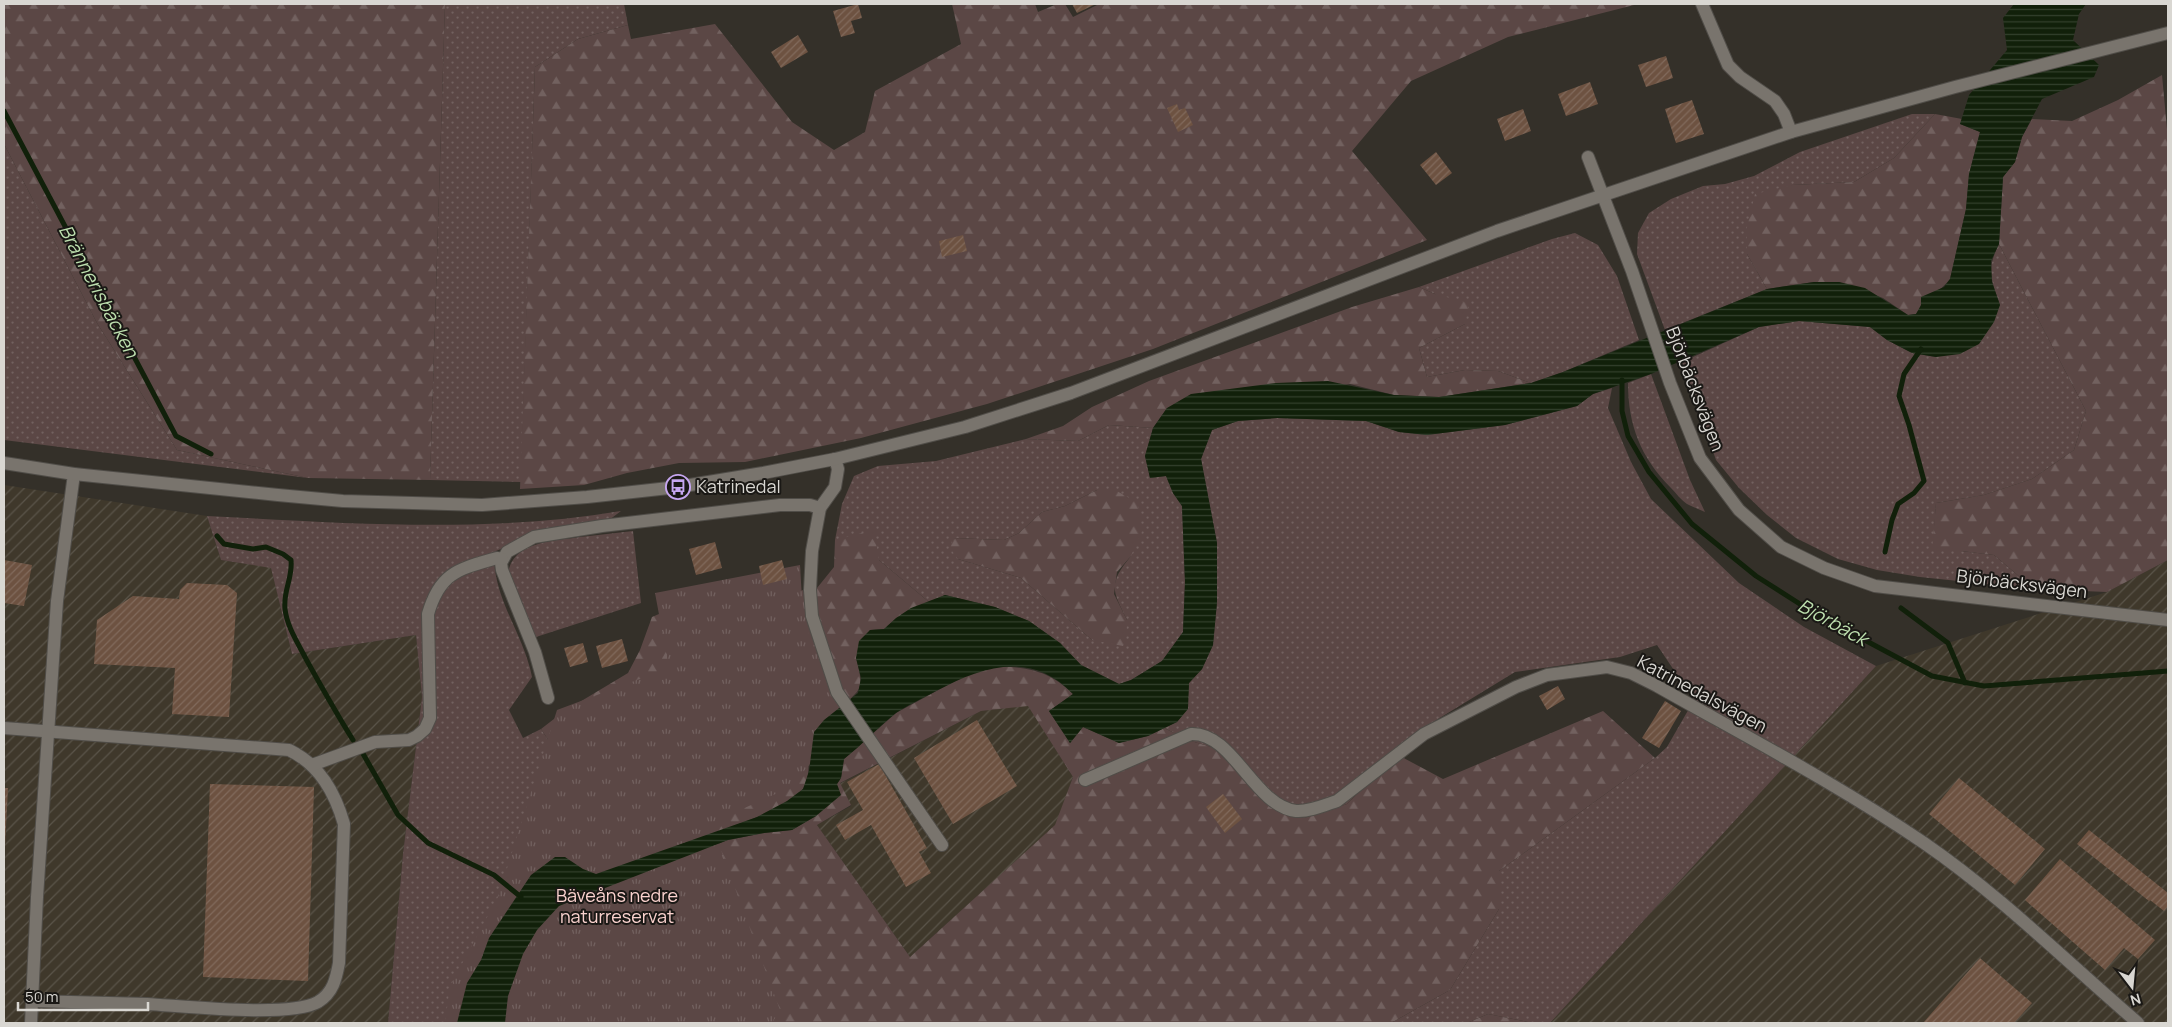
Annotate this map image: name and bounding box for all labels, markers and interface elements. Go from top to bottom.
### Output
water label: Brännerisbäcken [53,220,145,363]
street label: Björbäcksvägen [1661,323,1731,454]
bus stop icon: Katrinedal [665,474,691,500]
place label: Katrinedal [696,474,781,498]
street label: Björbäcksvägen [1955,563,2089,603]
water label: Björbäck [1793,592,1875,653]
street label: Katrinedalsvägen [1633,649,1772,737]
park label: Bäveåns nedre naturreservat [556,883,678,928]
north arrow [2107,962,2157,1012]
scale bar [18,980,148,1012]
text: 50 m [25,986,59,1007]
text: N [2128,989,2143,1010]

